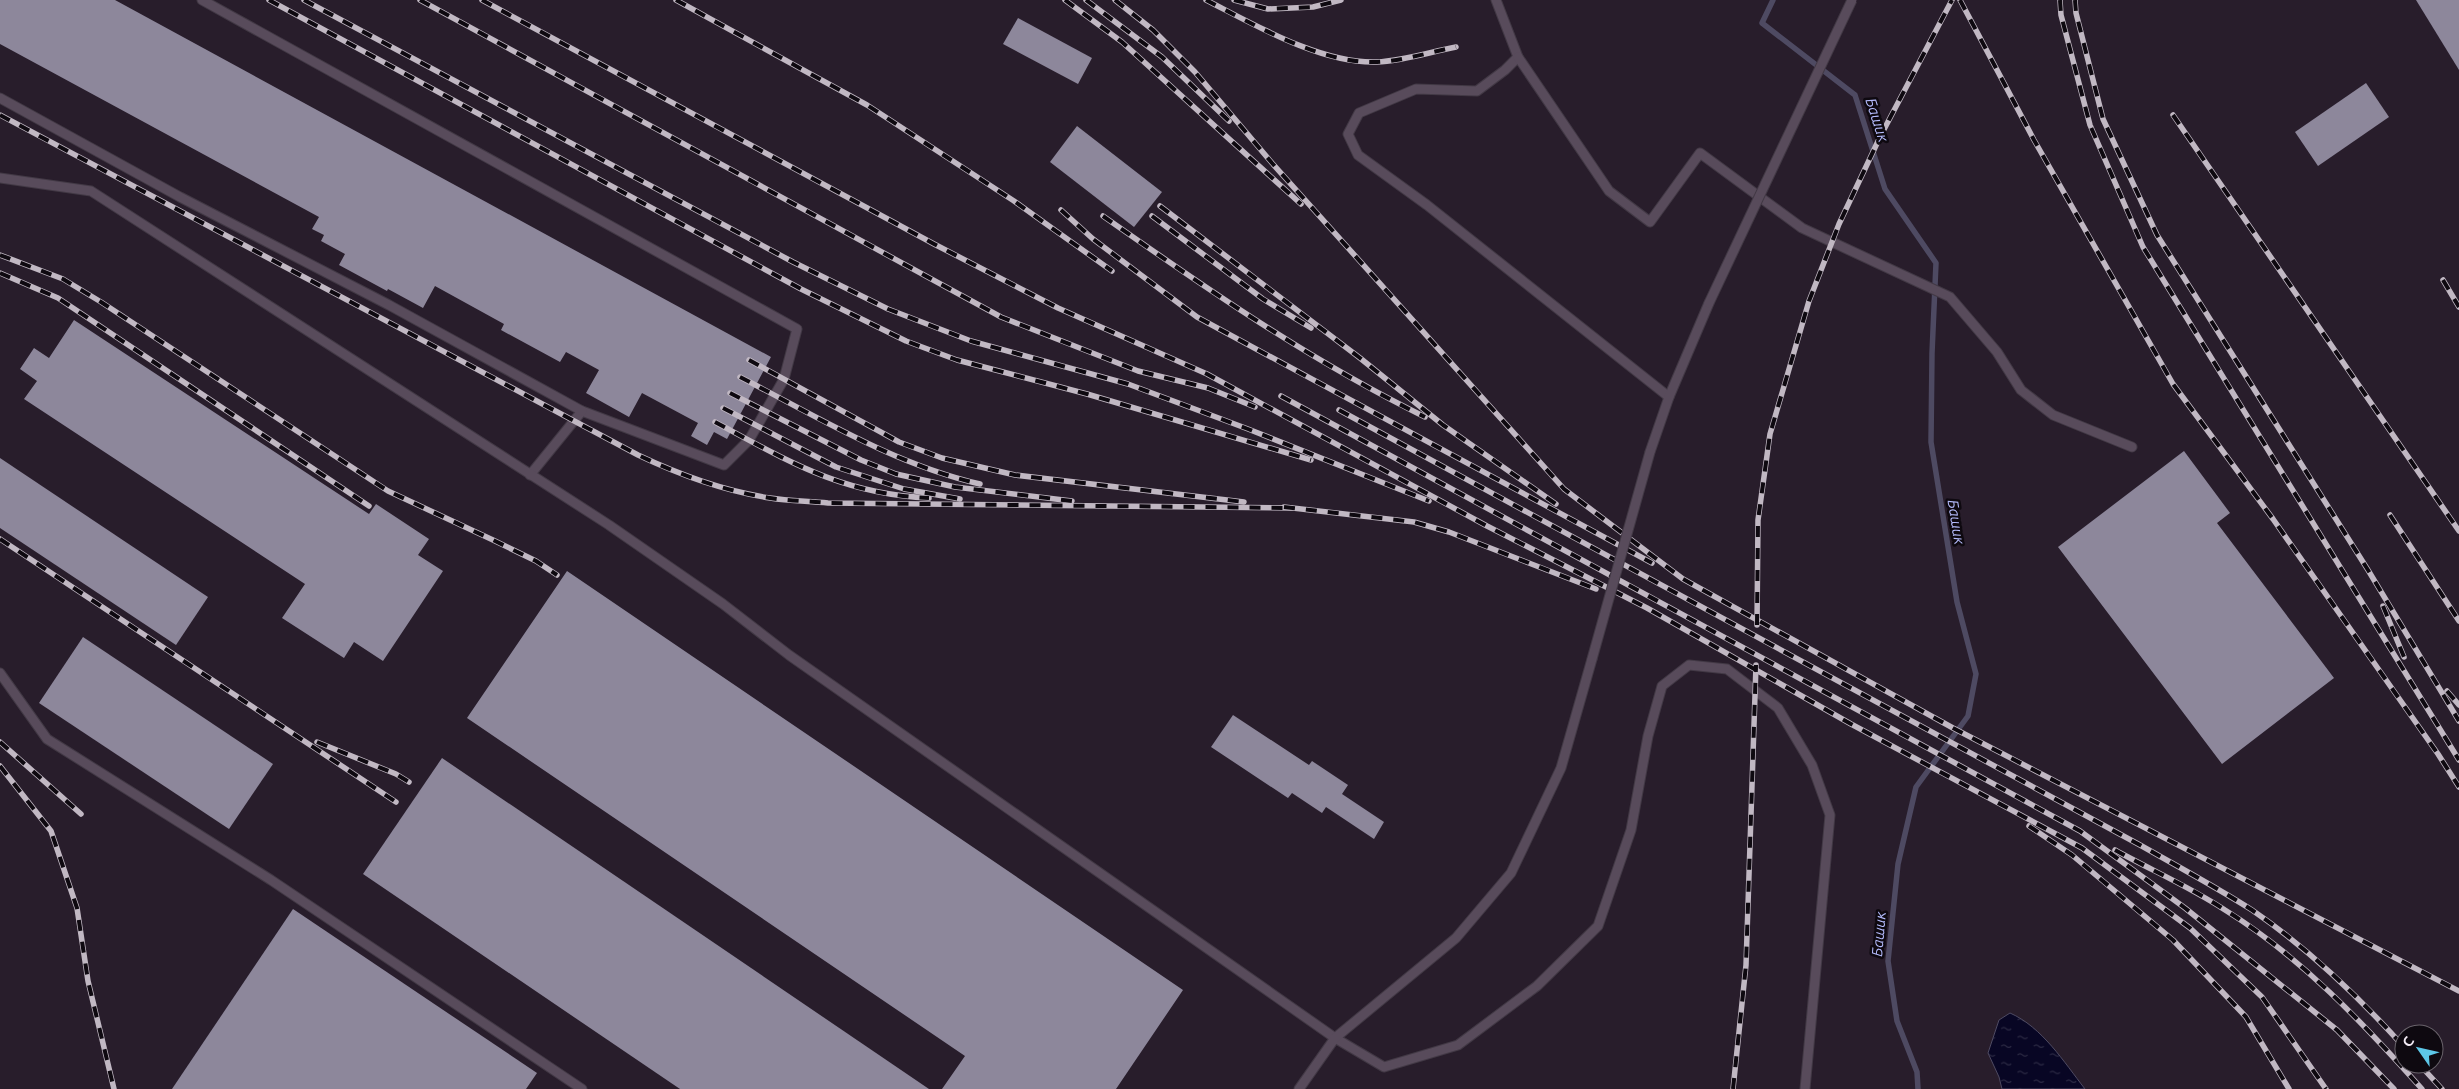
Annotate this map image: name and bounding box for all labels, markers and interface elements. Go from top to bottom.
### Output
water label: Башик [1862,96,1893,144]
water label: Башик [1945,498,1968,546]
water label: Башик [1868,910,1889,957]
north arrow [2394,1024,2444,1074]
text: С [2399,1034,2417,1050]

